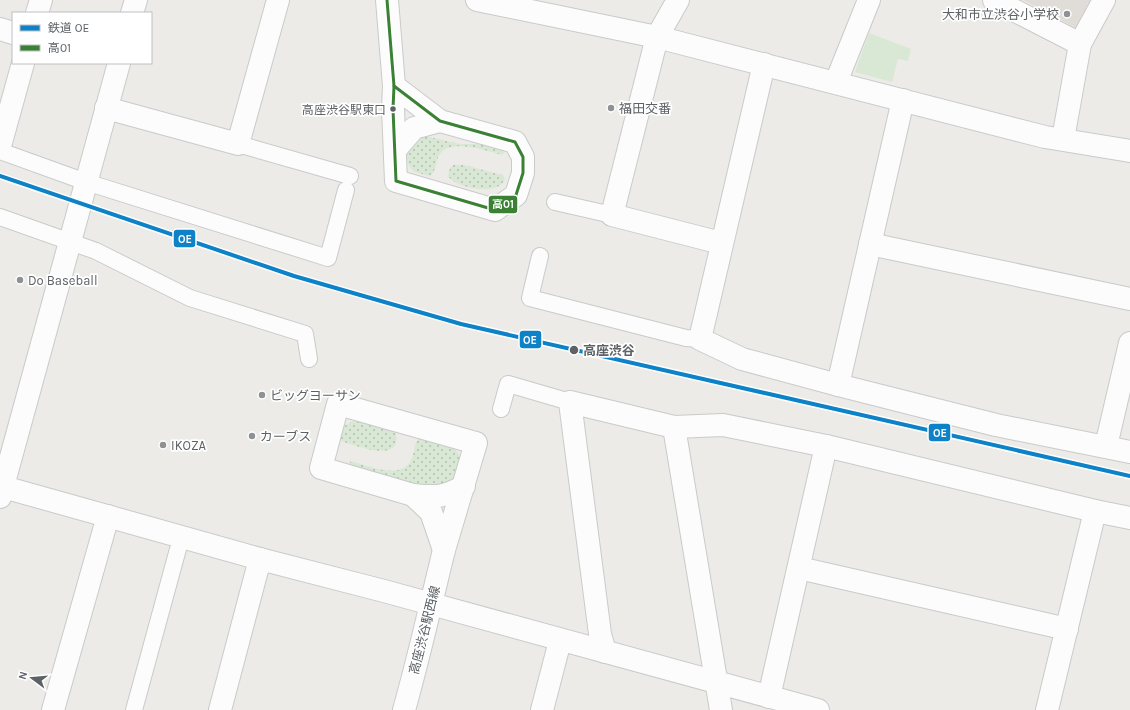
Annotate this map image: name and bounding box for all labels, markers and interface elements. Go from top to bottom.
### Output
place label: 大和市立渋谷小学校 [942,7,1059,22]
marker: 大和市立渋谷小学校 [1062,9,1072,19]
legend [12,12,152,64]
text: 鉄道 OE [48,21,89,35]
text: 高01 [48,41,71,55]
place label: 福田交番 [619,101,671,116]
place label: 高座渋谷駅東口 [302,103,386,117]
marker: 福田交番 [606,103,616,113]
marker: 高座渋谷駅東口 [388,104,398,114]
line badge: 高01 [488,195,518,214]
text: 高01 [492,198,514,211]
line badge: OE [173,229,196,248]
text: OE [178,233,192,246]
place label: Do Baseball [28,273,98,288]
marker: Do Baseball [15,275,25,285]
line badge: OE [519,330,542,349]
text: OE [523,334,537,347]
place label: 高座渋谷 [583,343,635,358]
marker: 高座渋谷 [568,344,580,356]
place label: ビッグヨーサン [270,388,361,403]
marker: ビッグヨーサン [257,390,267,400]
line badge: OE [928,423,951,442]
text: OE [933,427,947,440]
place label: カーブス [260,429,311,444]
marker: カーブス [247,431,257,441]
place label: IKOZA [171,438,207,453]
marker: IKOZA [158,440,168,450]
street label: 高座渋谷駅西線 [406,584,443,676]
north arrow [12,658,52,698]
text: N [16,670,30,681]

